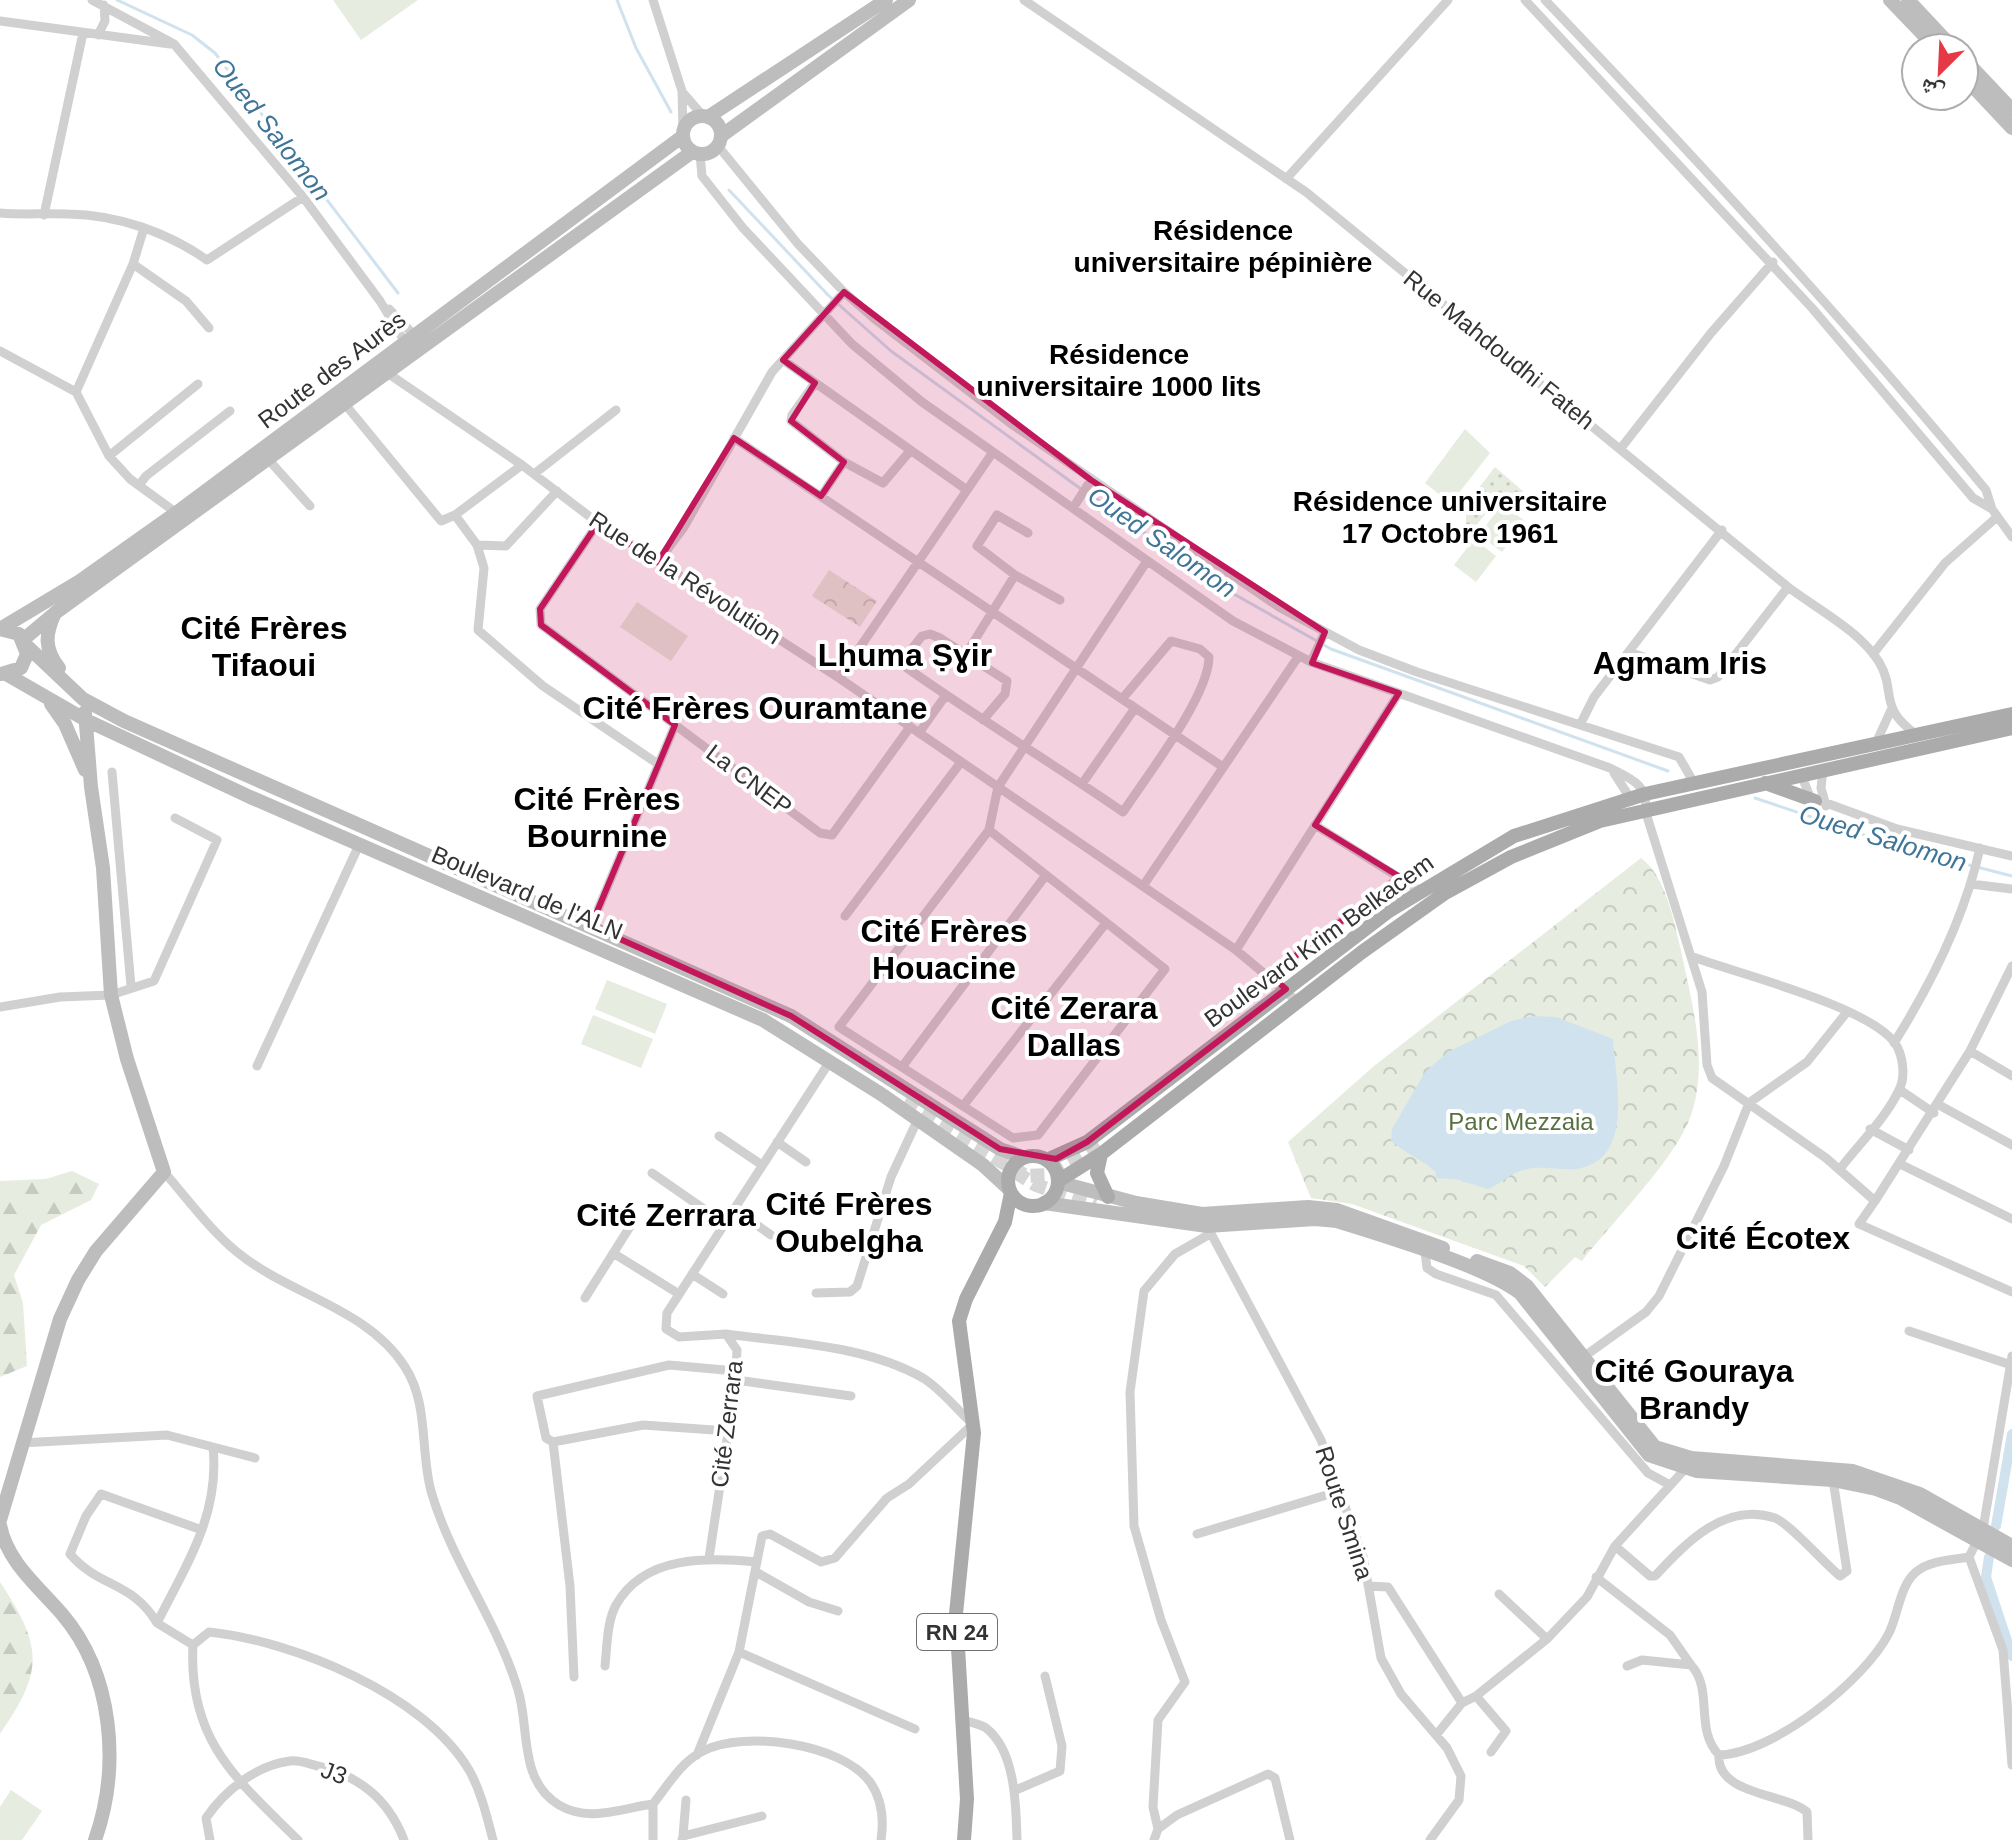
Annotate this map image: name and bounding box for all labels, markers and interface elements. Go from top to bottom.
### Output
north arrow [1900,32,1980,112]
water label: Oued Salomon [207,51,337,207]
text: ش [1916,73,1948,106]
district label: Résidence universitaire pépinière [1074,215,1372,278]
street label: Rue Mahdoudhi Fateh [1399,264,1600,435]
street label: Route des Aurès [253,305,411,434]
district label: Résidence universitaire 1000 lits [977,339,1261,402]
water label: Oued Salomon [1082,480,1242,604]
district label: Résidence universitaire 17 Octobre 1961 [1293,486,1607,549]
street label: Rue de la Révolution [584,506,786,650]
district label: Cité Frères Tifaoui [180,610,348,683]
district label: Lḥuma Ṣɣir [818,637,992,673]
district label: Agmam Iris [1593,645,1767,681]
district label: Cité Frères Ouramtane [582,690,928,726]
street label: La CNEP [701,739,797,820]
district label: Cité Frères Bournine [513,781,681,854]
water label: Oued Salomon [1796,798,1970,878]
street label: Boulevard de l'ALN [428,840,627,945]
street label: Boulevard Krim Belkacem [1199,849,1438,1033]
district label: Cité Frères Houacine [860,913,1028,986]
district label: Cité Zerara Dallas [990,990,1158,1063]
park label: Parc Mezzaia [1448,1108,1594,1135]
district label: Cité Frères Oubelgha [765,1186,933,1259]
district label: Cité Zerrara [576,1197,756,1233]
district label: Cité Écotex [1676,1220,1850,1256]
district label: Cité Gouraya Brandy [1594,1353,1794,1426]
street label: Cité Zerrara [705,1358,748,1489]
street label: Route Smina [1310,1443,1379,1584]
road number: RN 24 [917,1614,997,1650]
street label: J3 [318,1756,351,1790]

